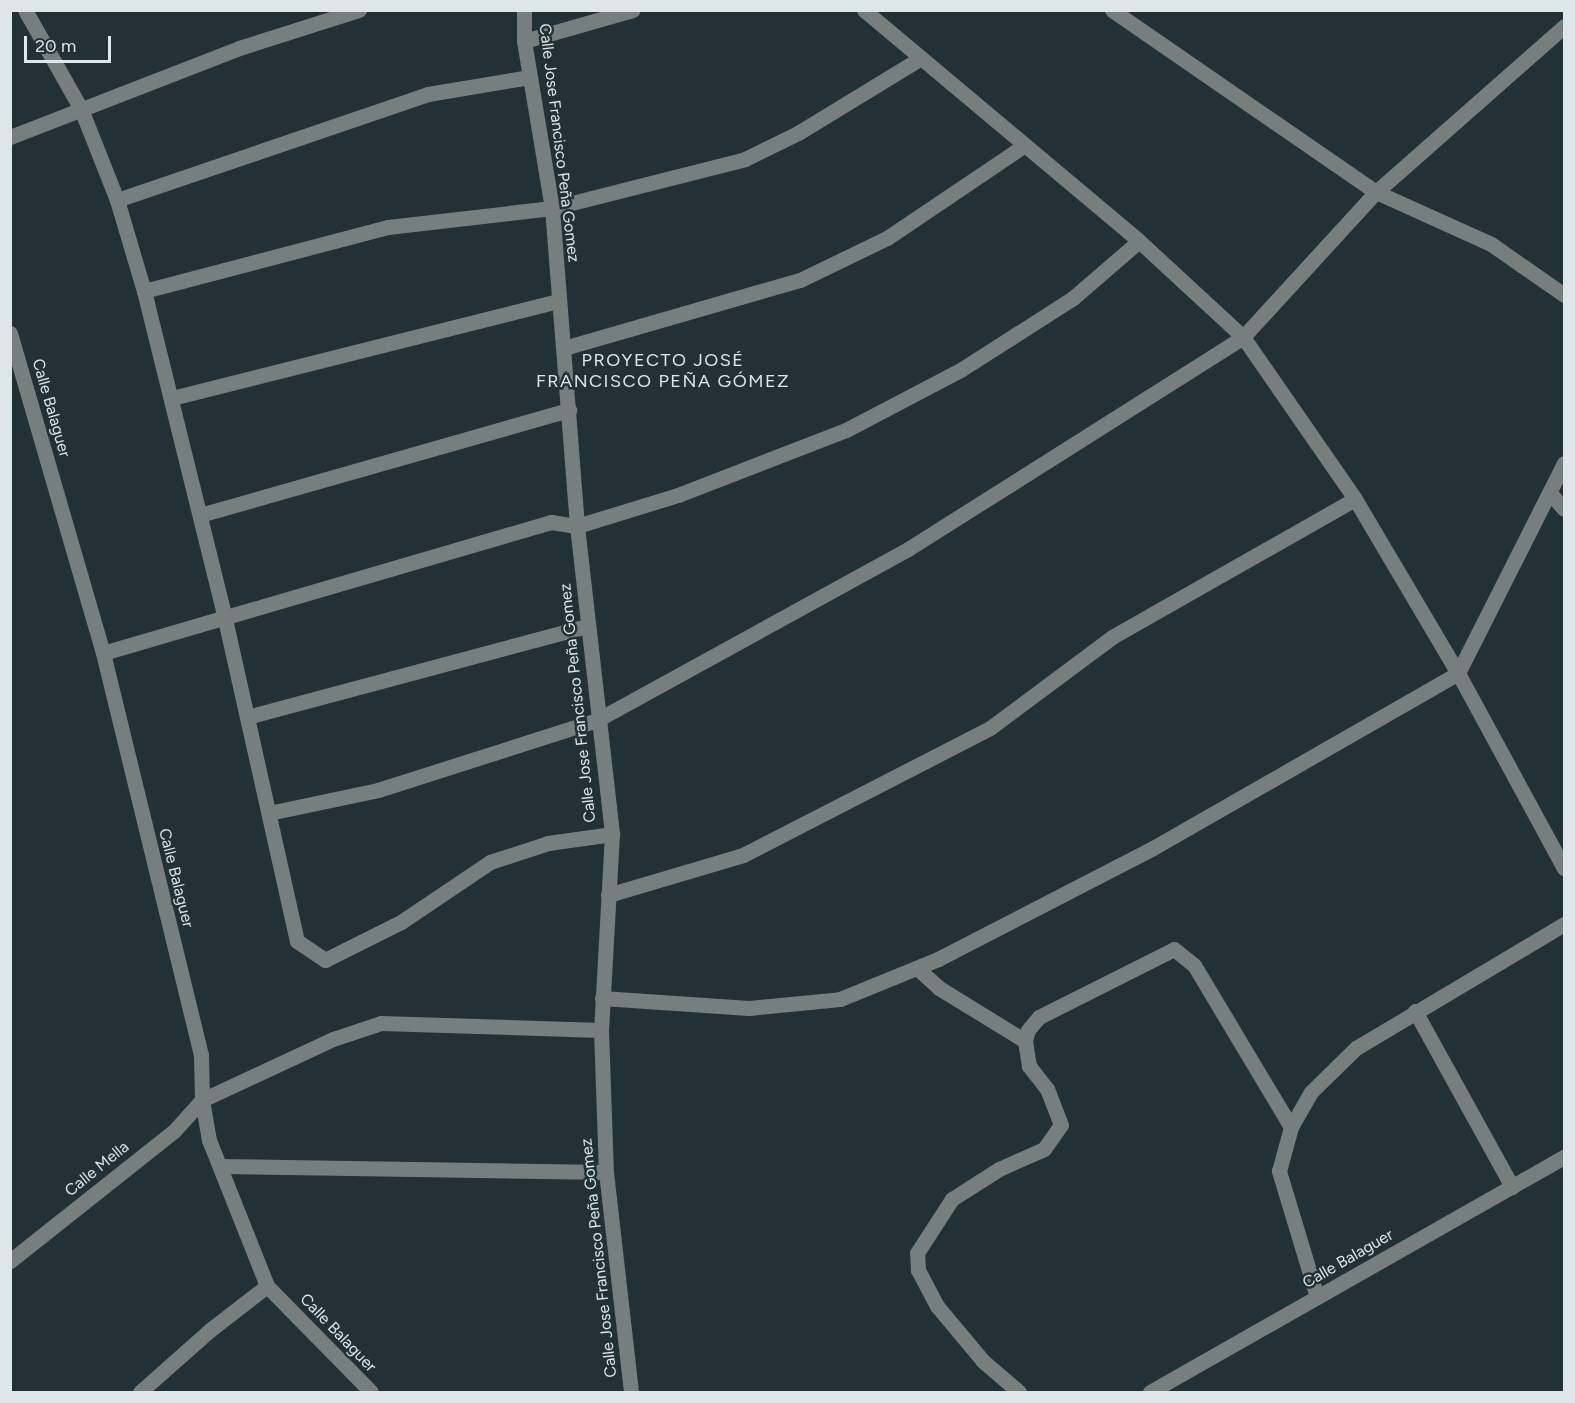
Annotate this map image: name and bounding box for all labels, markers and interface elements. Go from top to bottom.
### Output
street label: Calle Jose Francisco Peña Gomez [535,23,583,263]
scale bar [27,24,114,62]
text: 20 m [35,35,76,57]
district label: PROYECTO JOSÉ FRANCISCO PEÑA GÓMEZ [536,350,790,392]
street label: Calle Balaguer [28,357,74,459]
street label: Calle Jose Francisco Peña Gomez [556,582,600,824]
street label: Calle Balaguer [154,826,198,930]
street label: Calle Mella [61,1137,133,1201]
street label: Calle Jose Francisco Peña Gomez [577,1137,621,1379]
street label: Calle Balaguer [1299,1225,1397,1293]
street label: Calle Balaguer [296,1290,380,1376]

